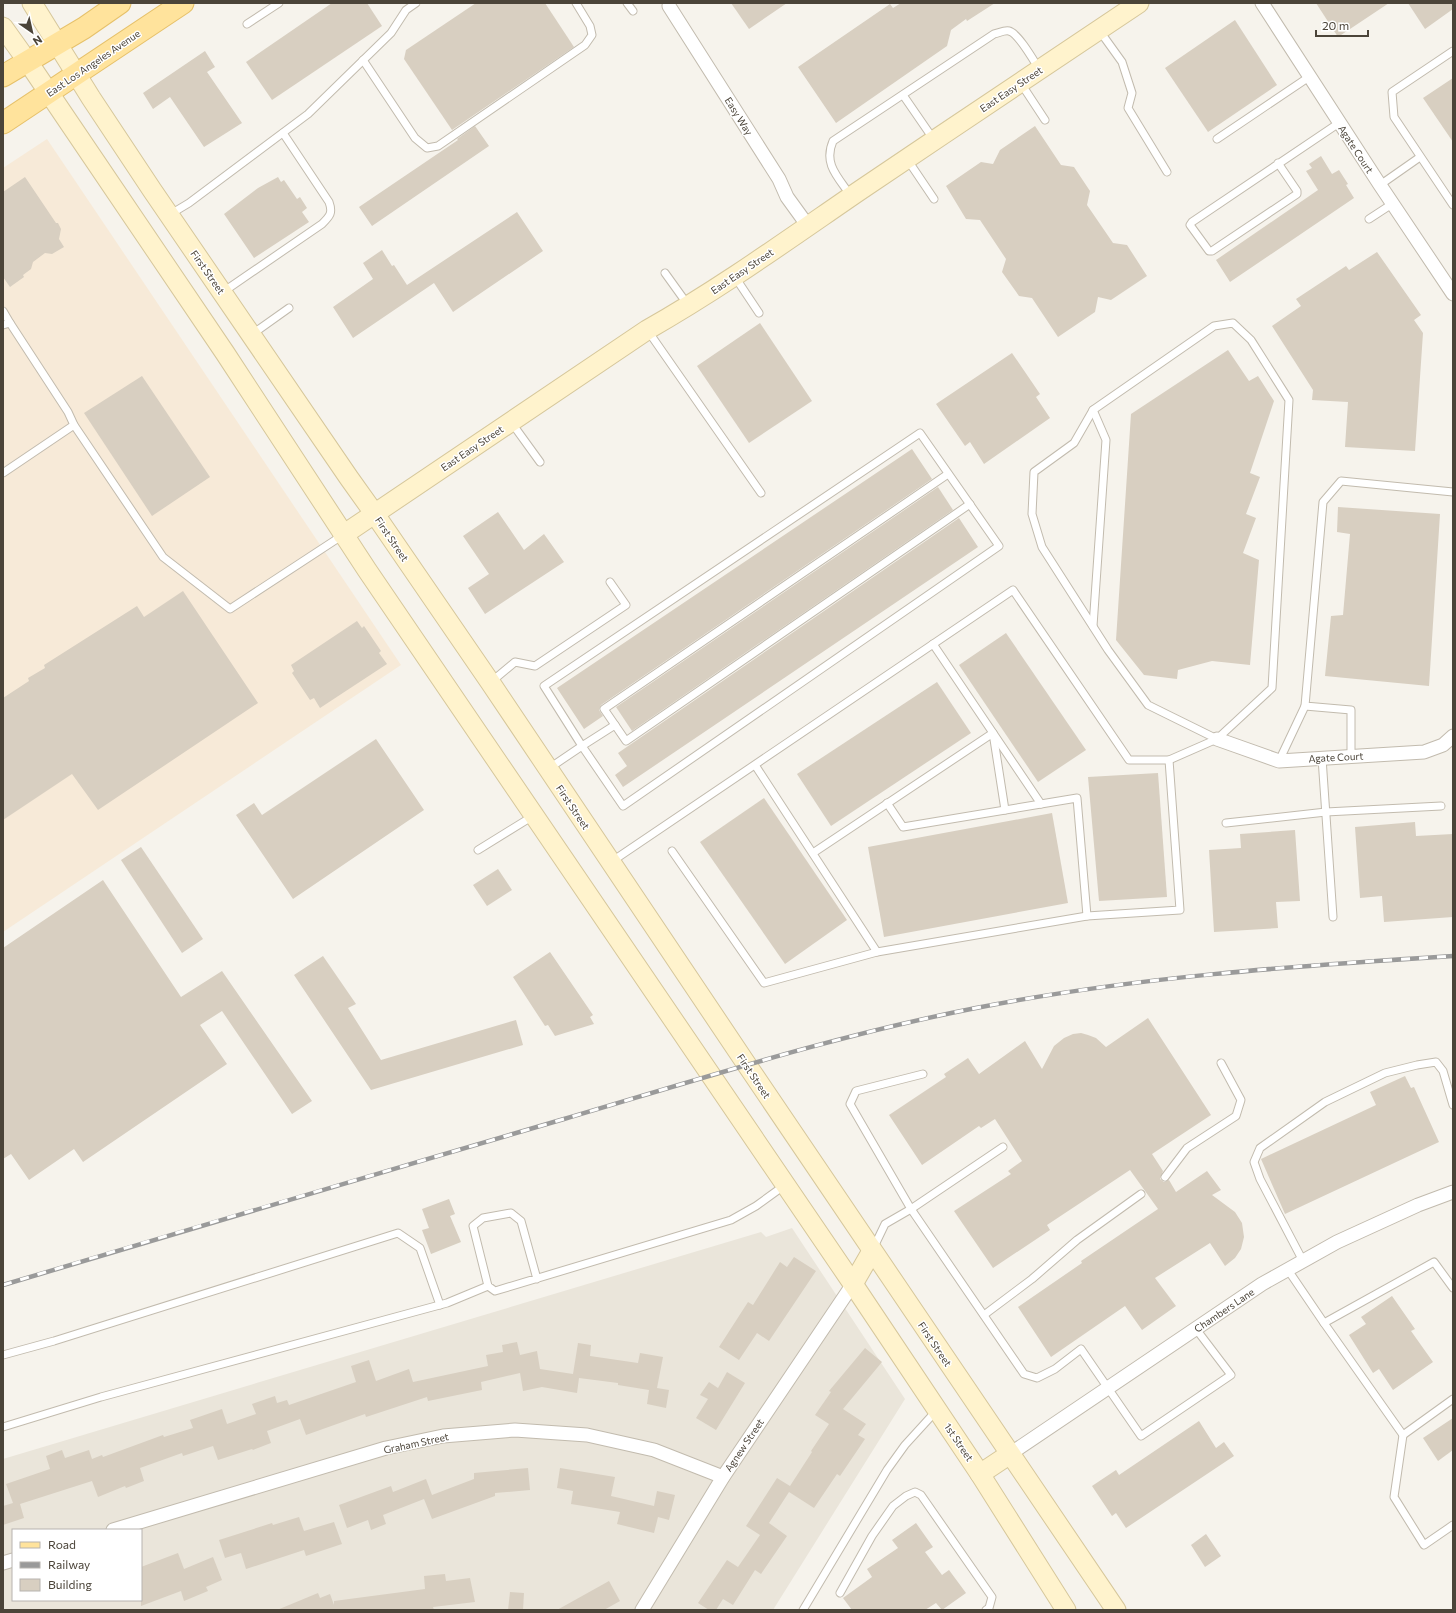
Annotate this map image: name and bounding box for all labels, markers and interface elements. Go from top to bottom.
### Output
north arrow [12,12,52,52]
scale bar [1316,12,1368,38]
text: 20 m [1322,18,1349,32]
street label: East Los Angeles Avenue [44,27,142,99]
text: N [31,33,45,48]
street label: East Easy Street [978,64,1044,114]
street label: Easy Way [723,95,755,137]
street label: Agate Court [1336,123,1376,175]
street label: East Easy Street [709,246,775,296]
street label: First Street [188,248,228,296]
street label: East Easy Street [439,423,505,473]
street label: First Street [373,515,411,563]
street label: Agate Court [1308,750,1364,764]
street label: First Street [554,783,592,831]
street label: First Street [735,1052,773,1100]
street label: Chambers Lane [1192,1285,1256,1335]
street label: First Street [916,1320,954,1368]
street label: Agnew Street [722,1416,766,1474]
street label: 1st Street [942,1421,976,1463]
street label: Graham Street [382,1430,450,1456]
legend [12,1529,142,1601]
text: Road [48,1537,76,1551]
text: Railway [48,1557,90,1571]
text: Building [48,1577,92,1591]

